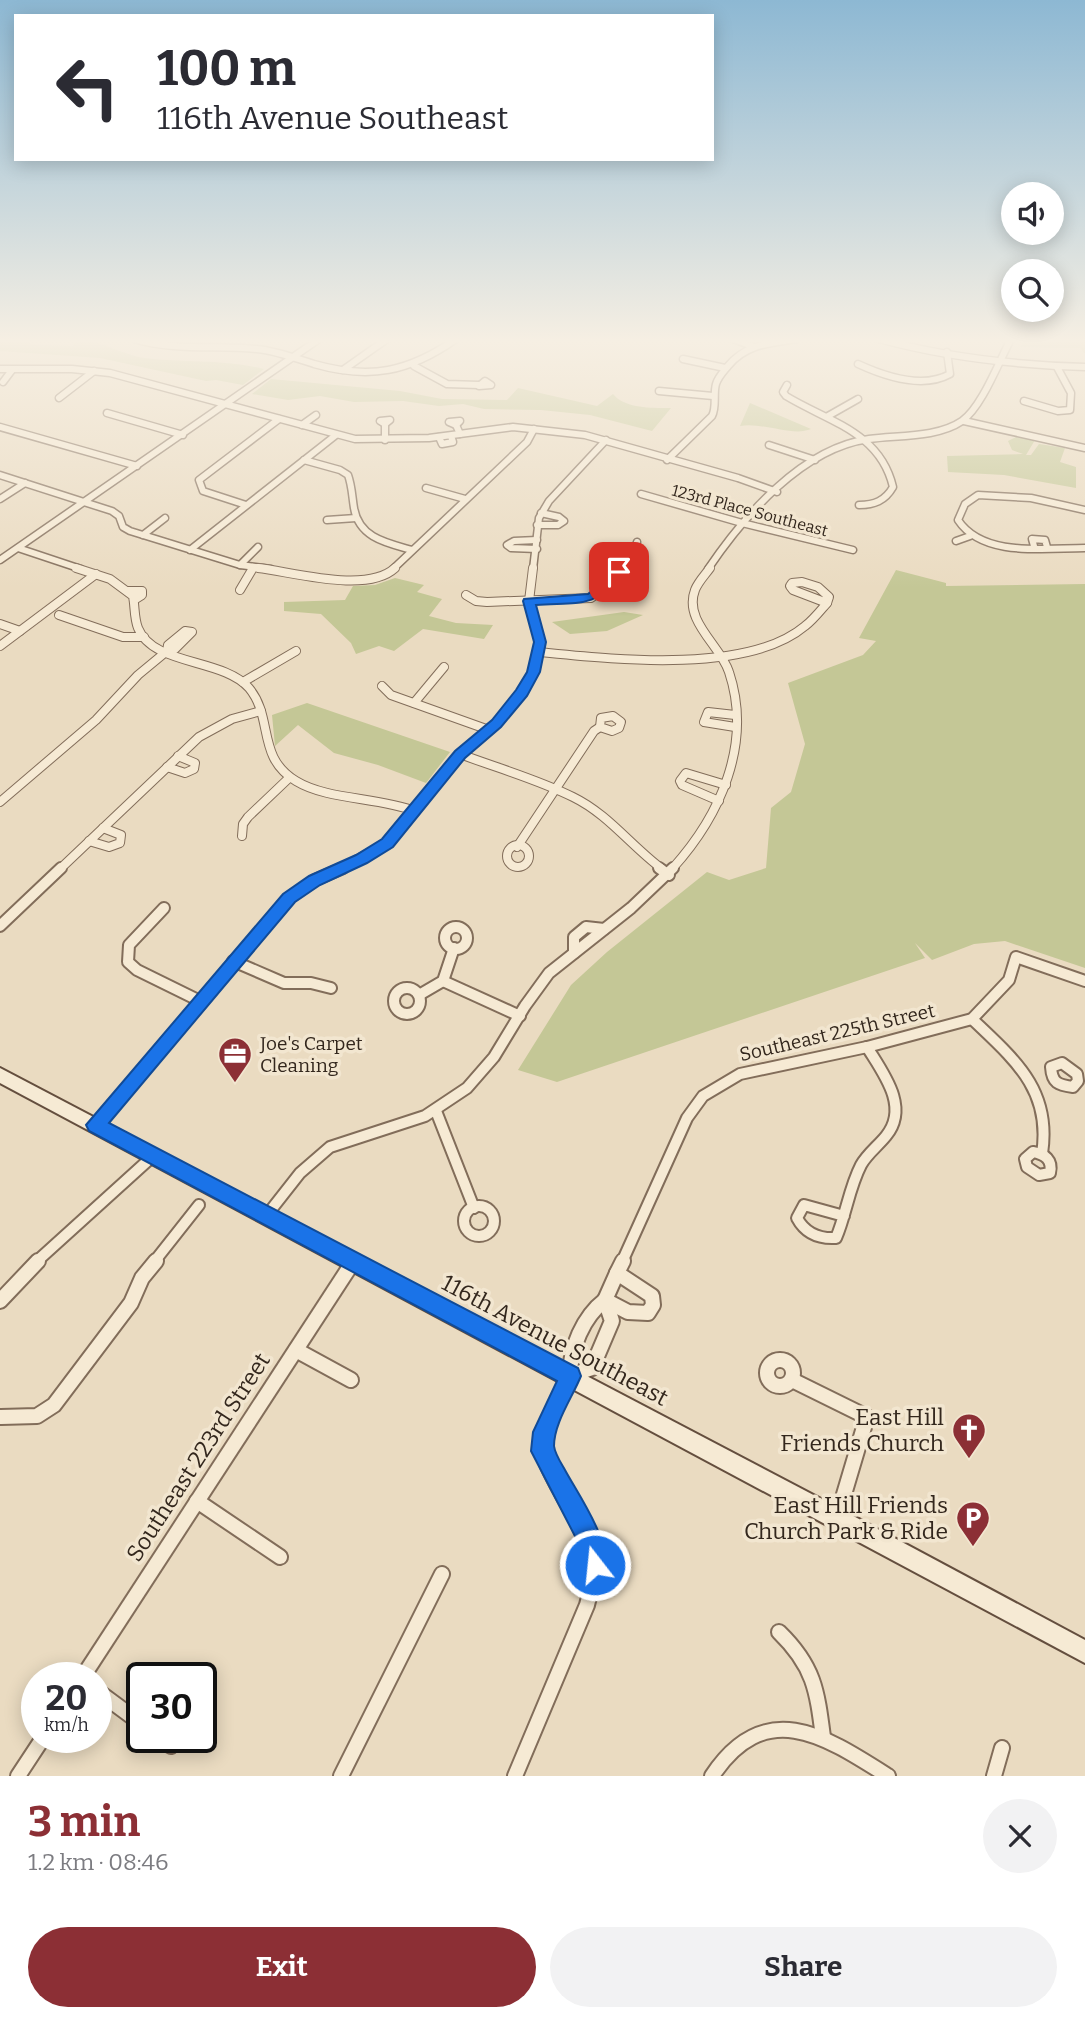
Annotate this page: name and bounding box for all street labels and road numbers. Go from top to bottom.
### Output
street label: 123rd Place Southeast [670,481,830,541]
street label: Southeast 225th Street [737,999,937,1066]
street label: 116th Avenue Southeast [437,1268,673,1412]
street label: Southeast 223rd Street [120,1347,276,1567]

